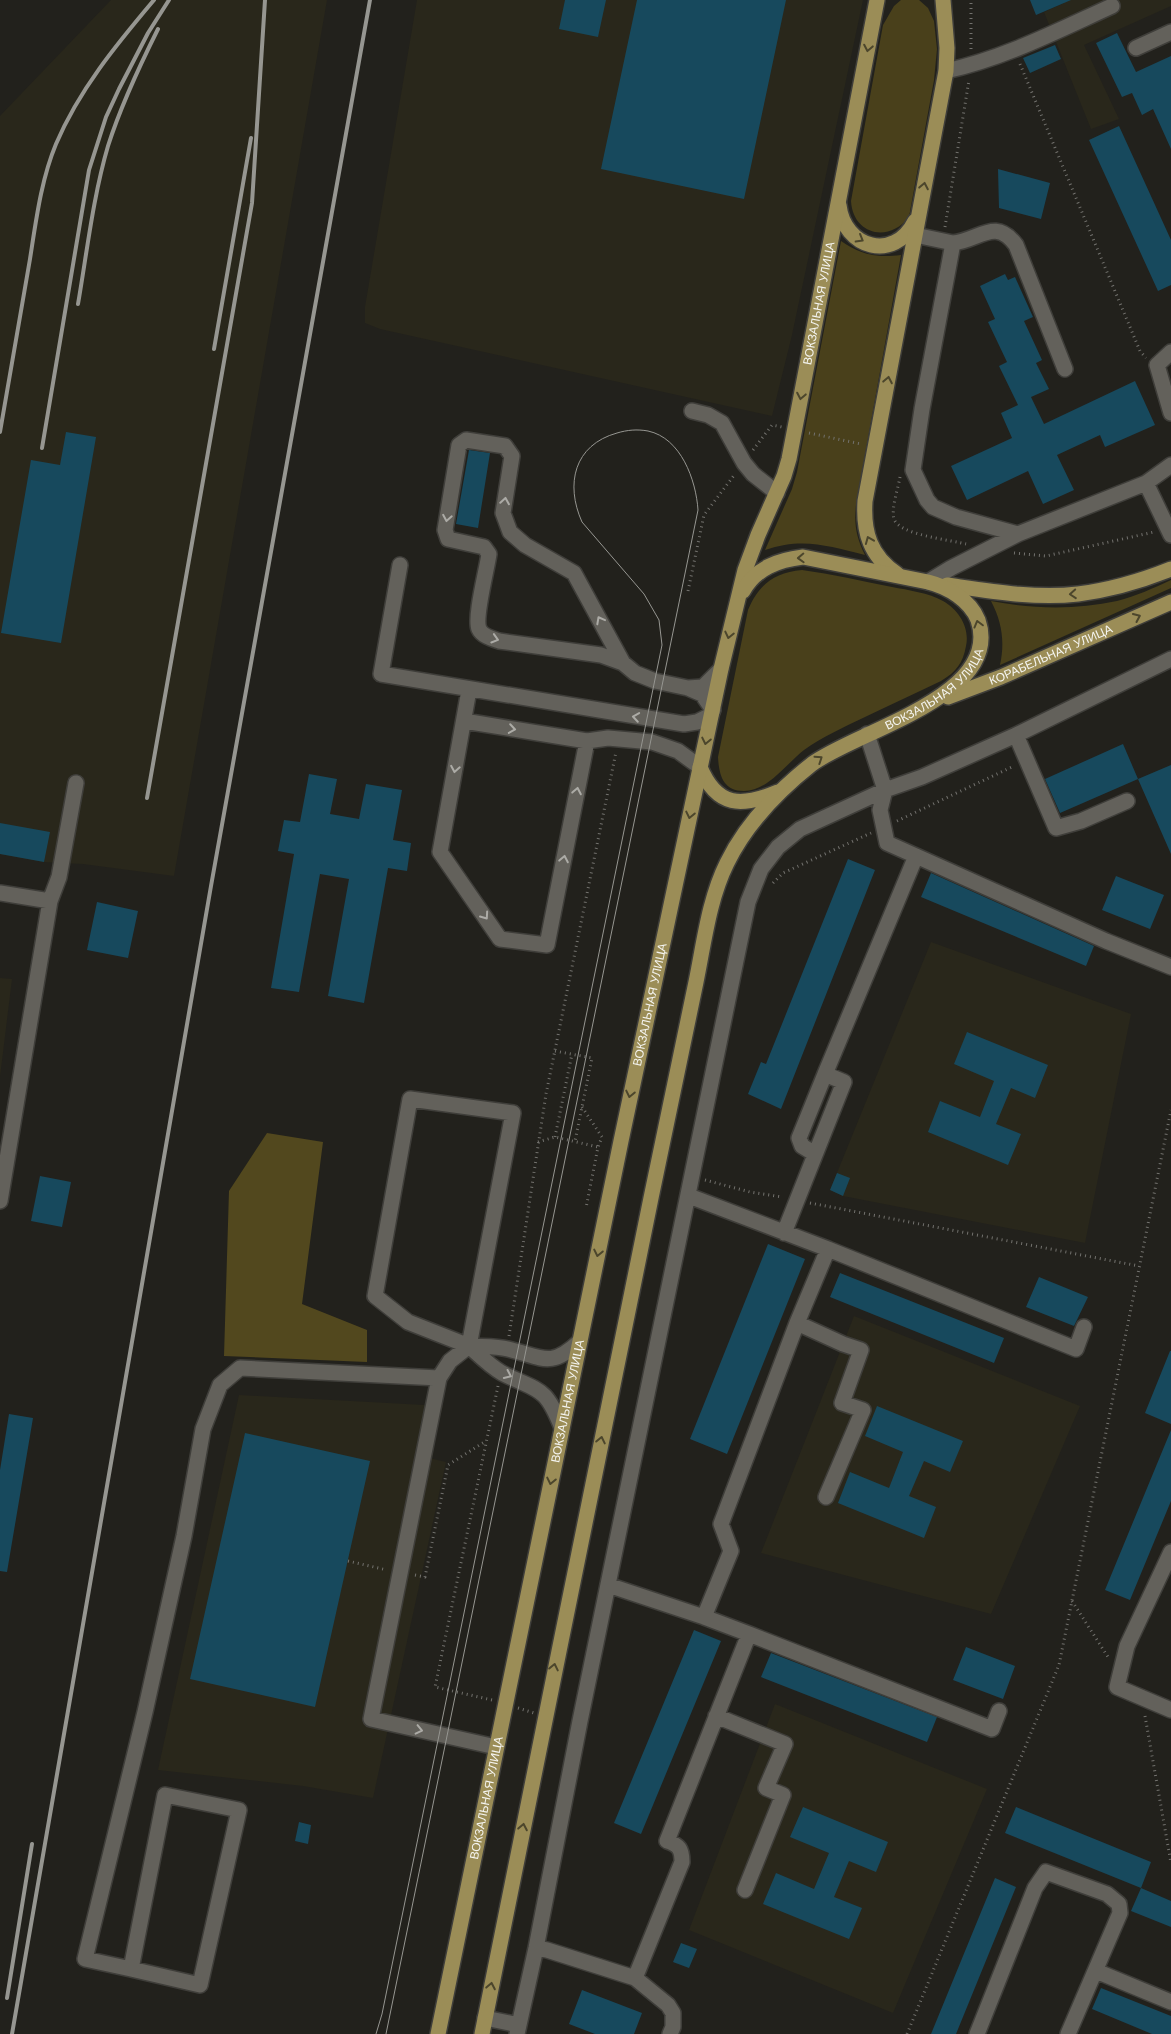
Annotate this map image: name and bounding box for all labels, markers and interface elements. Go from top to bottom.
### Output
one-way arrow [864,43,874,52]
one-way arrow [919,182,929,191]
one-way arrow [855,233,864,243]
street label: ВОКЗАЛЬНАЯ УЛИЦА [800,240,838,366]
one-way arrow [882,376,892,385]
one-way arrow [797,392,807,401]
one-way arrow [499,496,510,504]
one-way arrow [442,513,452,522]
one-way arrow [865,536,875,545]
one-way arrow [796,553,804,564]
one-way arrow [1069,588,1077,599]
one-way arrow [1132,613,1141,624]
one-way arrow [596,616,606,625]
one-way arrow [973,620,983,628]
street label: КОРАБЕЛЬНАЯ УЛИЦА [987,622,1114,688]
one-way arrow [724,630,735,639]
one-way arrow [490,633,498,643]
street label: ВОКЗАЛЬНАЯ УЛИЦА [883,647,986,733]
one-way arrow [631,712,640,722]
one-way arrow [507,723,516,733]
one-way arrow [701,737,712,745]
one-way arrow [814,756,823,765]
one-way arrow [451,764,461,773]
one-way arrow [571,787,581,795]
one-way arrow [685,811,695,819]
one-way arrow [558,854,568,863]
one-way arrow [479,910,488,920]
street label: ВОКЗАЛЬНАЯ УЛИЦА [630,942,670,1067]
one-way arrow [626,1089,636,1098]
one-way arrow [593,1248,603,1257]
street label: ВОКЗАЛЬНАЯ УЛИЦА [548,1338,587,1464]
one-way arrow [503,1369,512,1379]
one-way arrow [596,1435,606,1444]
one-way arrow [546,1476,557,1485]
one-way arrow [549,1663,559,1672]
one-way arrow [414,1724,423,1735]
street label: ВОКЗАЛЬНАЯ УЛИЦА [467,1735,506,1861]
one-way arrow [517,1822,527,1831]
one-way arrow [486,1982,496,1991]

